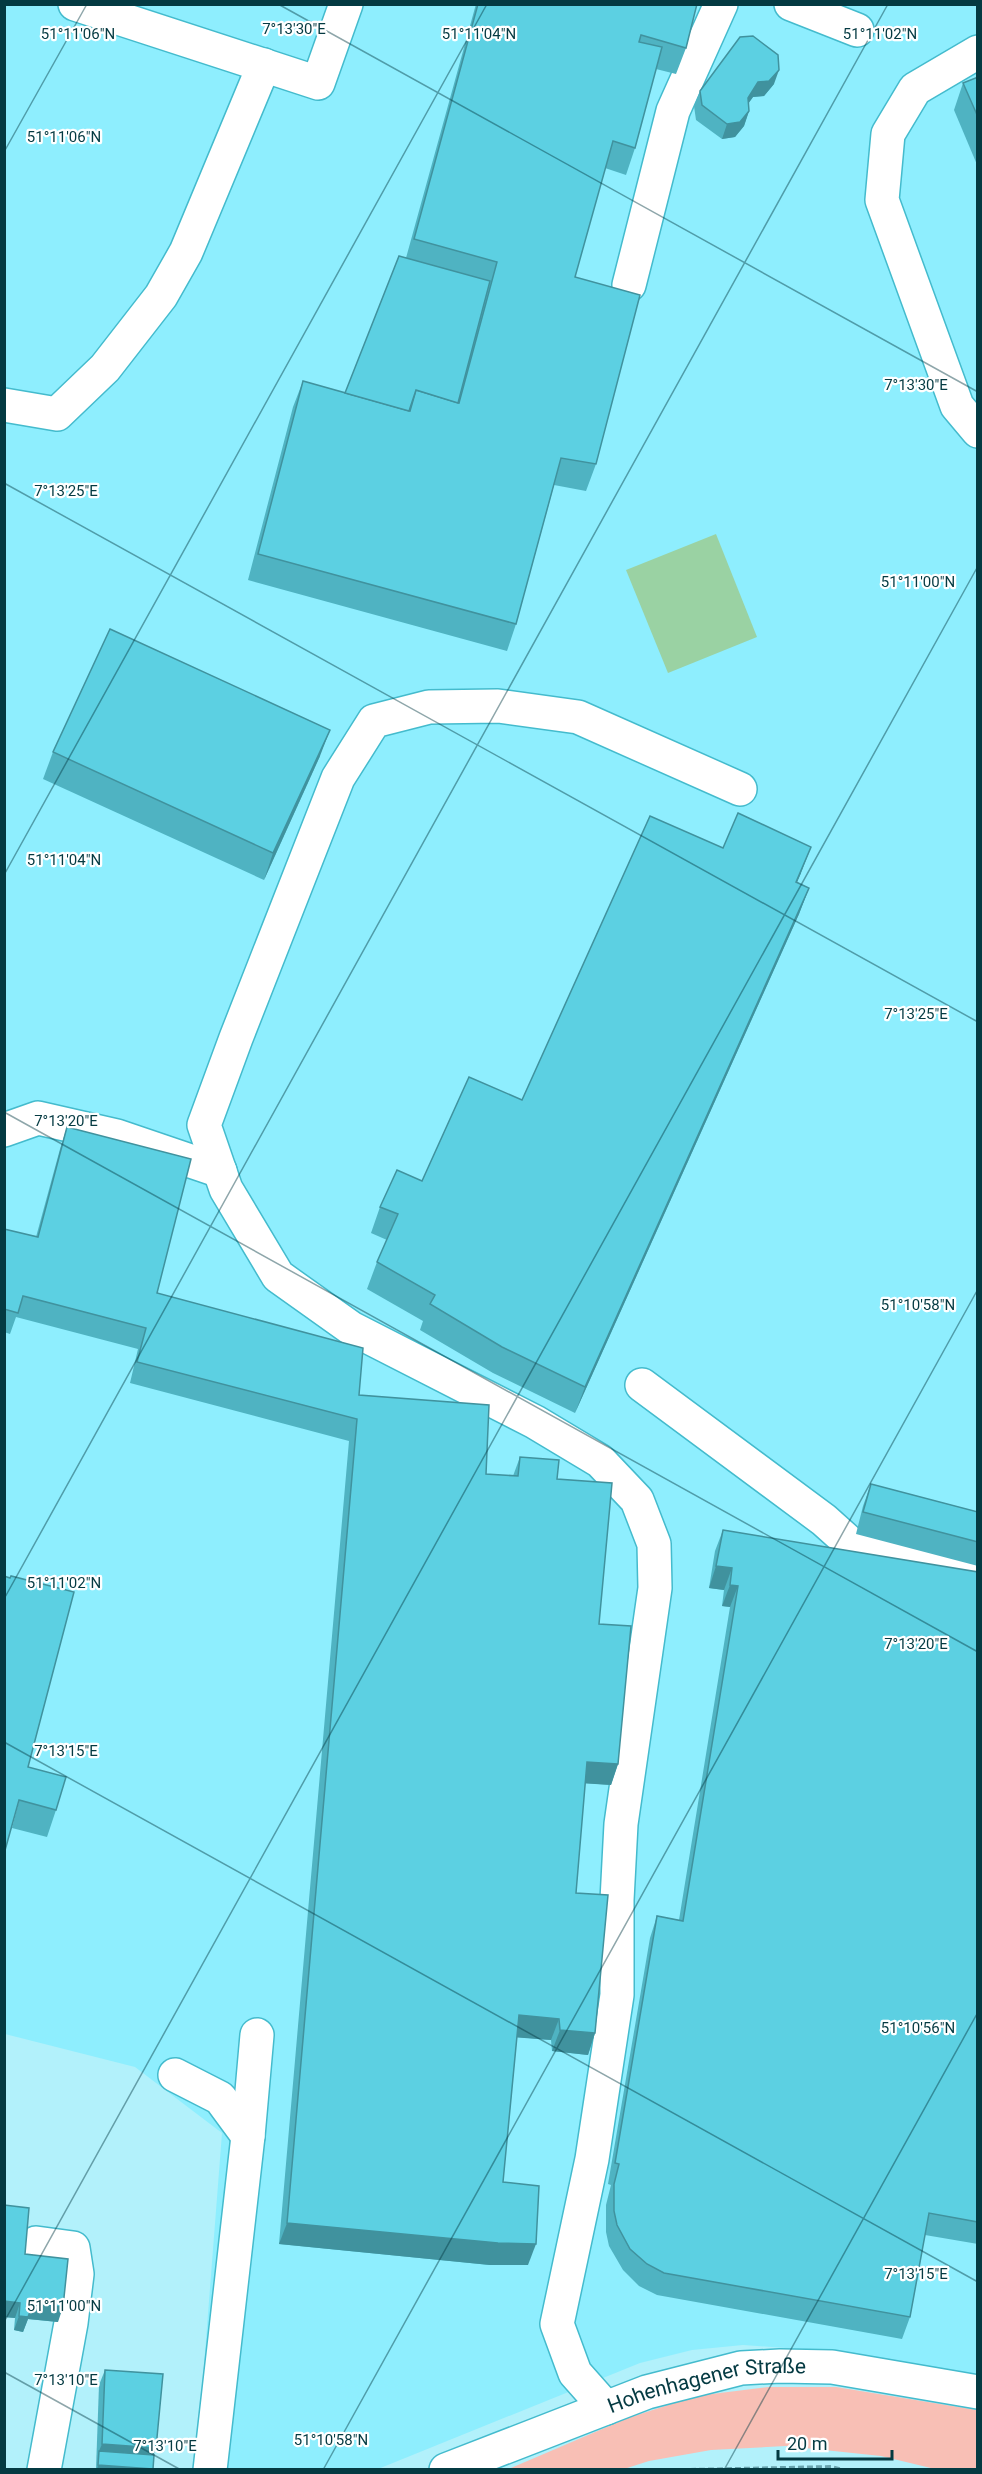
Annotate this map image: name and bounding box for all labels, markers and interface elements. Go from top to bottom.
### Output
text: 7°13'30"E [262,20,326,38]
text: 51°11'06"N [41,25,115,43]
text: 51°11'04"N [442,25,516,43]
text: 51°11'02"N [843,25,917,43]
text: 51°11'06"N [27,128,101,146]
text: 7°13'30"E [884,376,948,394]
text: 7°13'25"E [34,482,98,500]
text: 51°11'00"N [881,573,955,591]
text: 51°11'04"N [27,851,101,869]
text: 7°13'25"E [884,1005,948,1023]
text: 7°13'20"E [34,1112,98,1130]
text: 51°10'58"N [881,1296,955,1314]
text: 51°11'02"N [27,1574,101,1592]
text: 7°13'20"E [884,1635,948,1653]
text: 7°13'15"E [34,1742,98,1760]
text: 51°10'56"N [881,2019,955,2037]
text: 7°13'15"E [884,2265,948,2283]
text: 51°11'00"N [27,2297,101,2315]
street label: Hohenhagener Straße [604,2354,806,2418]
text: 7°13'10"E [34,2371,98,2389]
scale bar [778,2423,892,2461]
text: 51°10'58"N [294,2431,368,2449]
text: 20 m [787,2433,827,2454]
text: 7°13'10"E [133,2437,197,2455]

